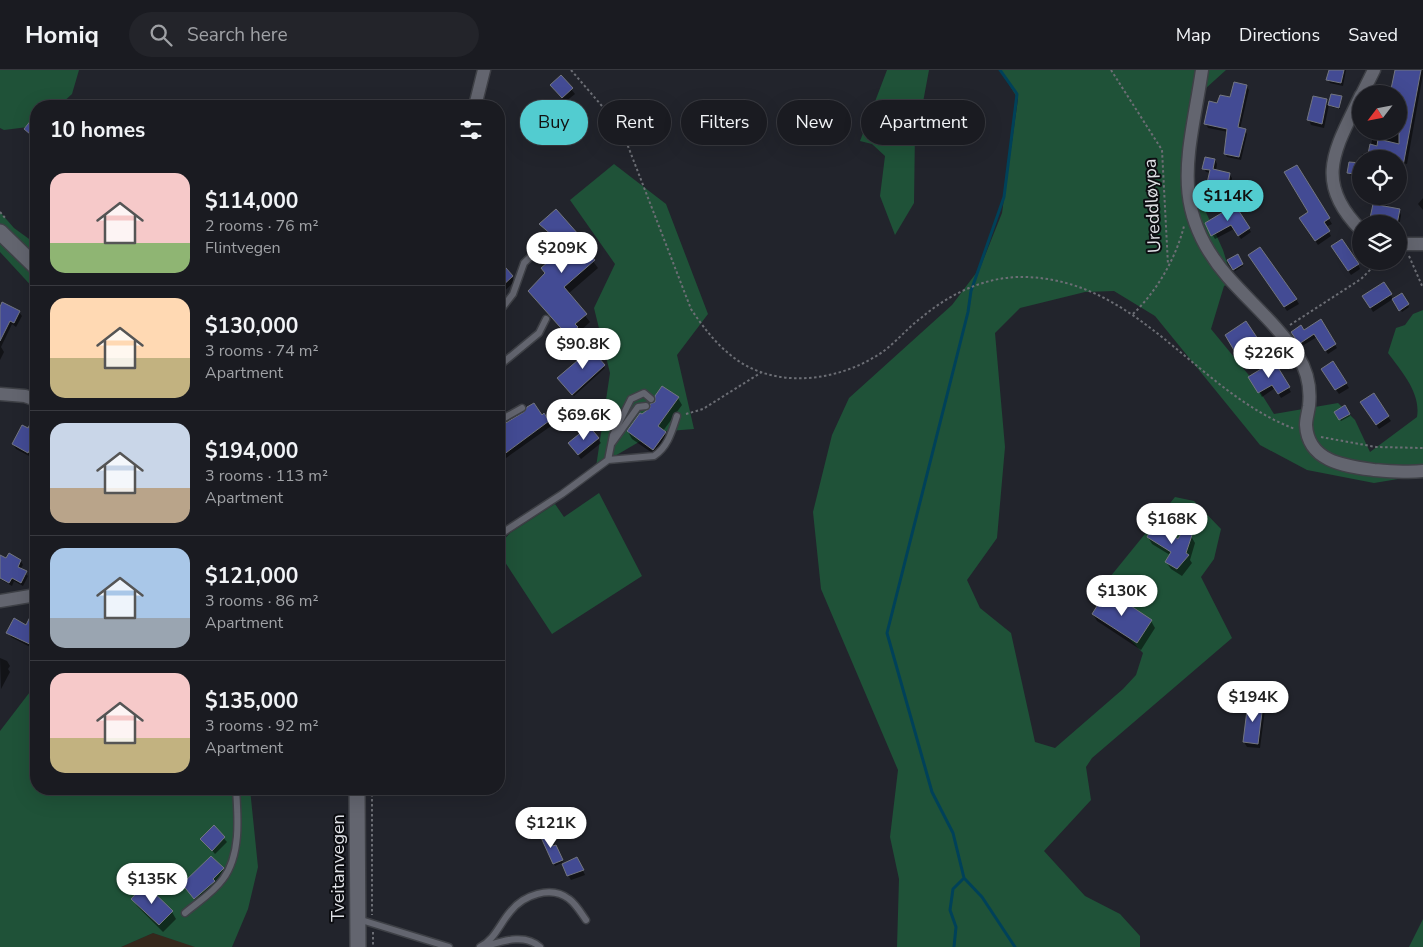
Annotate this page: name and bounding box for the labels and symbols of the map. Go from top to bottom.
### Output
north arrow [1352,85,1408,140]
street label: Ureddløypa [1138,158,1166,254]
pin: $114K [1193,180,1263,222]
pin: $209K [527,232,597,274]
pin: $90.8K [542,328,624,370]
pin: $226K [1234,336,1304,379]
pin: $69.6K [543,398,625,441]
pin: $168K [1137,502,1207,545]
pin: $130K [1087,574,1157,617]
pin: $194K [1218,680,1288,723]
pin: $121K [516,806,586,849]
street label: Tveitanvegen [326,814,350,922]
pin: $135K [117,862,187,905]

